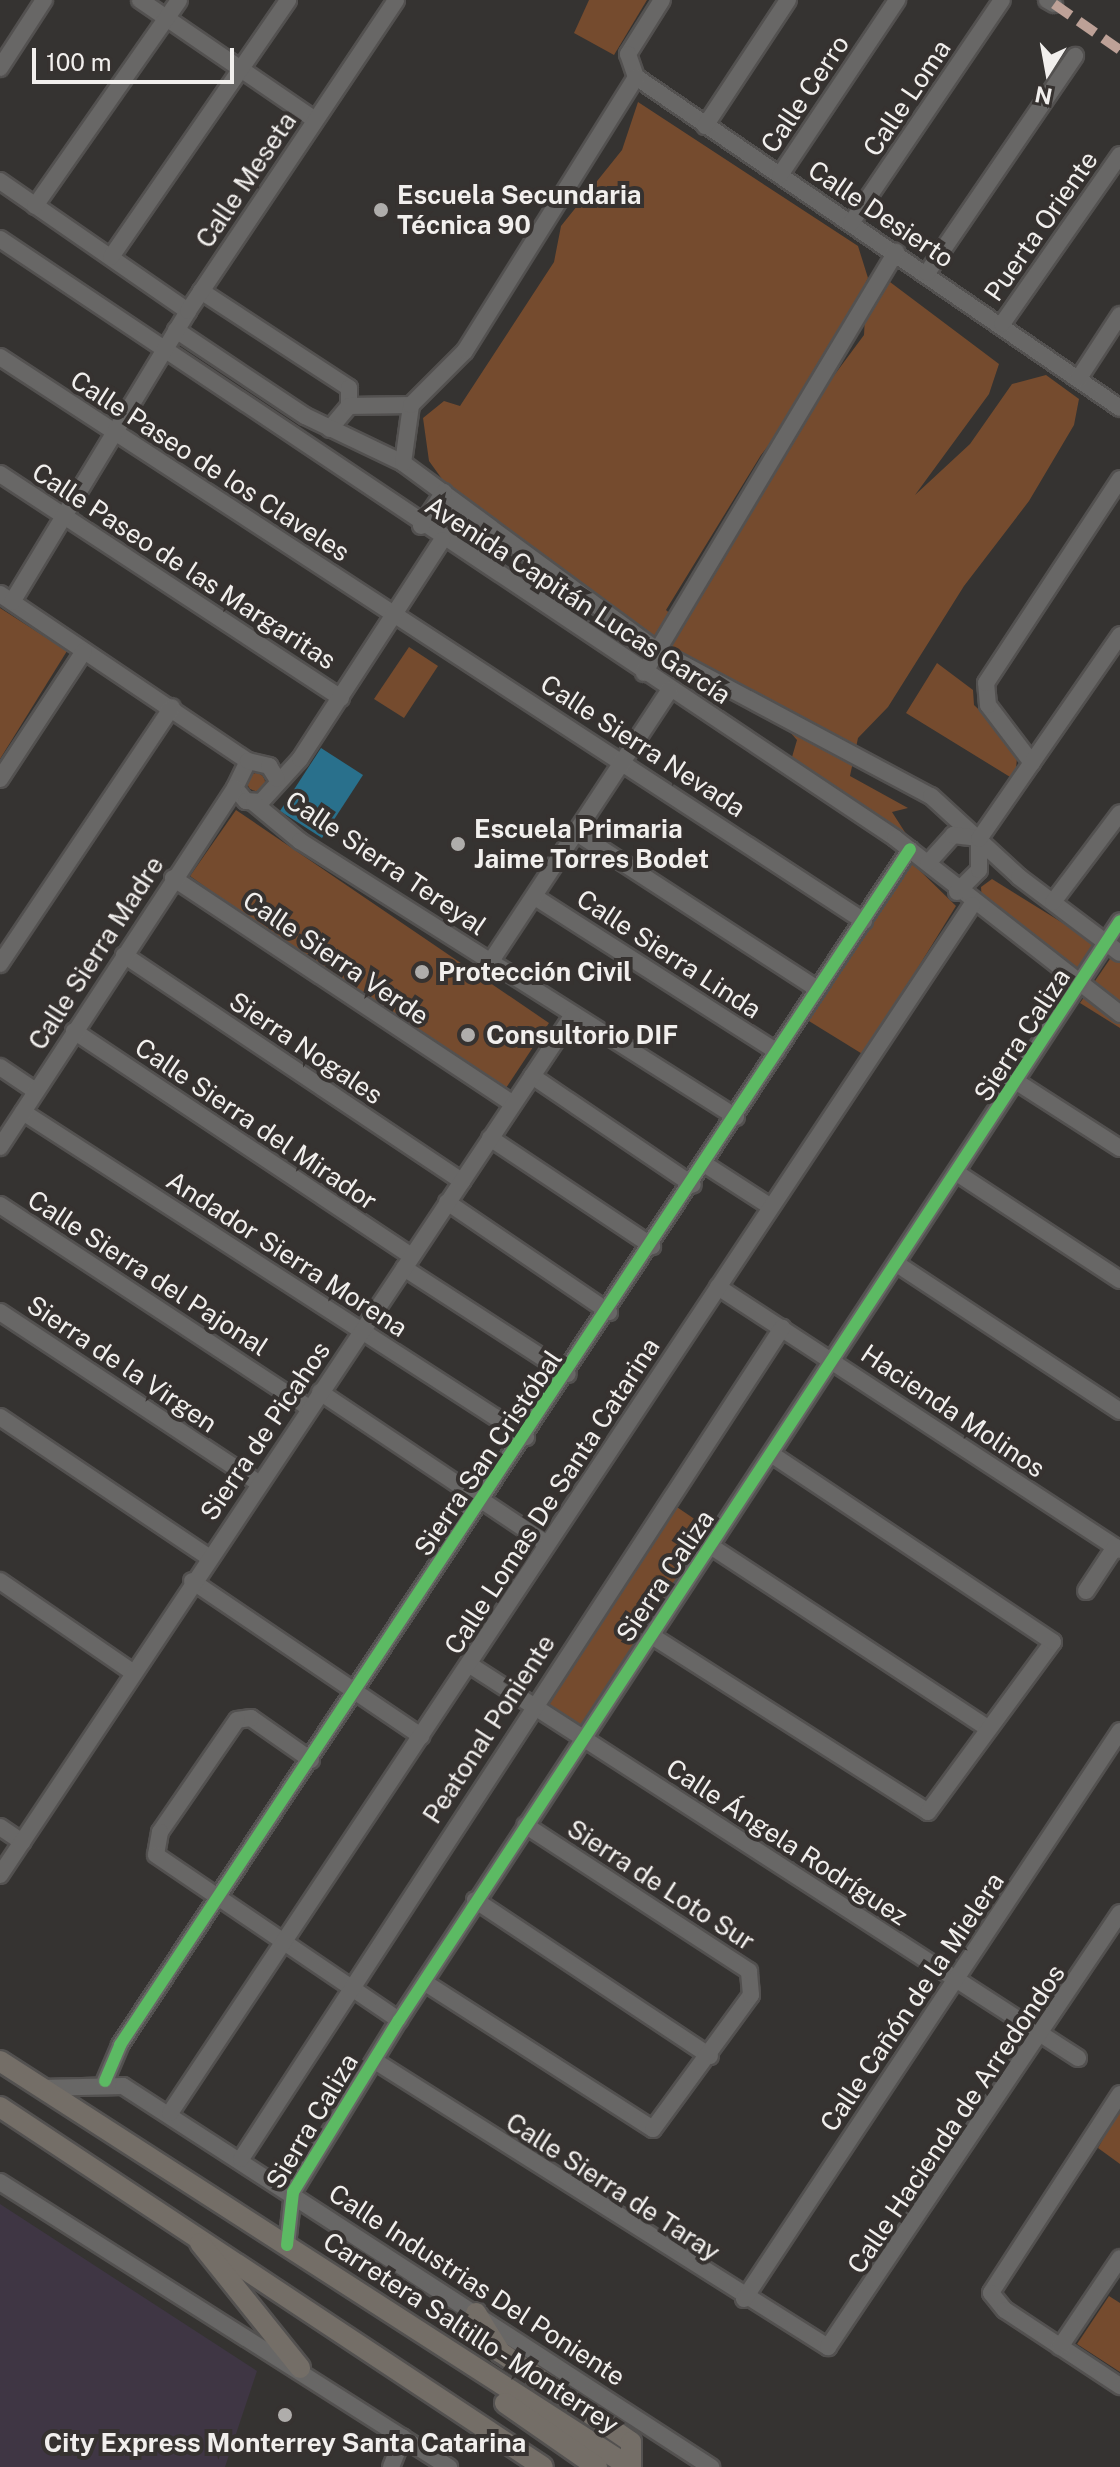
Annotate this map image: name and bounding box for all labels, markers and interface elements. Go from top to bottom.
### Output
street label: Calle Cerro [754,29,856,159]
scale bar [36,32,238,82]
north arrow [1008,32,1088,112]
street label: Calle Loma [857,34,957,162]
text: 100 m [46,48,112,76]
text: N [1032,81,1054,110]
street label: Calle Meseta [189,106,303,254]
street label: Puerta Oriente [978,145,1104,307]
street label: Calle Desierto [802,154,960,274]
place label: Escuela Secundaria Técnica 90 [397,179,642,240]
marker: Escuela Secundaria Técnica 90 [372,201,390,219]
street label: Calle Paseo de los Claveles [64,364,356,568]
street label: Calle Paseo de las Margaritas [26,456,342,676]
street label: Avenida Capitán Lucas García [419,490,737,710]
street label: Calle Sierra Nevada [535,668,751,824]
street label: Calle Sierra Tereyal [280,784,492,942]
place label: Escuela Primaria Jaime Torres Bodet [474,813,709,874]
marker: Escuela Primaria Jaime Torres Bodet [449,835,467,853]
street label: Calle Sierra Madre [22,850,170,1056]
street label: Calle Sierra Linda [571,883,767,1025]
street label: Calle Sierra Verde [237,884,435,1032]
place label: Protección Civil [438,956,632,988]
marker: Protección Civil [413,963,431,981]
street label: Sierra Caliza [967,963,1077,1107]
street label: Sierra Nogales [223,985,389,1111]
place label: Consultorio DIF [486,1019,678,1051]
marker: Consultorio DIF [457,1024,479,1046]
street label: Calle Sierra del Mirador [129,1031,383,1217]
street label: Andador Sierra Morena [161,1164,413,1344]
street label: Calle Sierra del Pajonal [22,1183,274,1363]
street label: Sierra de la Virgen [21,1289,223,1439]
street label: Calle Lomas De Santa Catarina [438,1332,666,1660]
street label: Sierra de Picahos [193,1335,337,1527]
street label: Hacienda Molinos [855,1338,1051,1484]
street label: Sierra San Cristóbal [408,1344,568,1562]
street label: Sierra Caliza [609,1504,721,1648]
street label: Peatonal Poniente [416,1629,562,1829]
street label: Calle Ángela Rodríguez [660,1752,914,1932]
street label: Sierra de Loto Sur [561,1813,761,1957]
street label: Calle Cañón de la Mielera [813,1866,1011,2138]
street label: Calle Hacienda de Arredondos [841,1958,1071,2280]
street label: Sierra Caliza [259,2048,365,2194]
street label: Calle Sierra de Taray [500,2106,726,2268]
street label: Calle Industrias Del Poniente [323,2177,631,2393]
street label: Carretera Saltillo - Monterrey [314,2224,628,2442]
marker: City Express Monterrey Santa Catarina [276,2406,294,2424]
place label: City Express Monterrey Santa Catarina [43,2427,527,2459]

